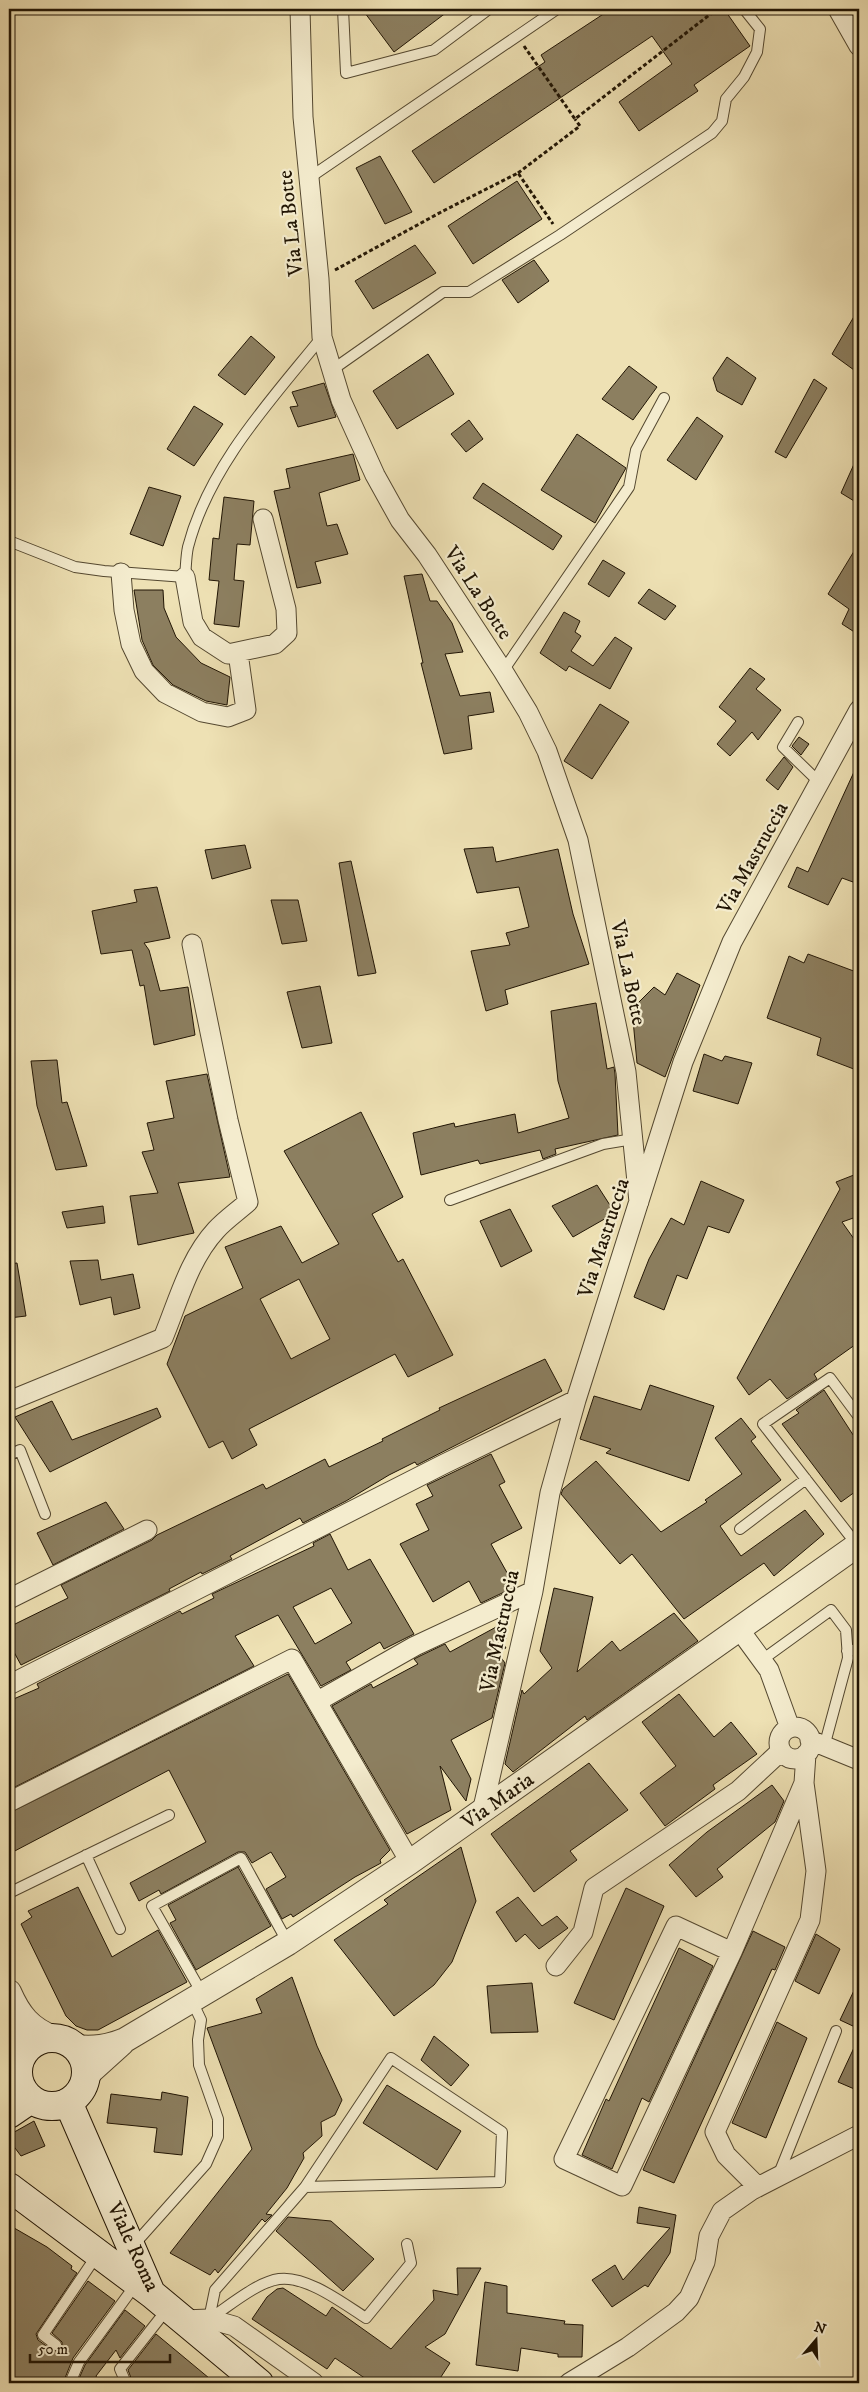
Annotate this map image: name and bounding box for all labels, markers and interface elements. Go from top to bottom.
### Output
street label: Via La Botte [272,169,310,278]
street label: Via La Botte [438,541,518,645]
street label: Via Mastruccia [711,797,795,919]
street label: Via La Botte [604,917,652,1028]
street label: Via Mastruccia [572,1175,636,1302]
street label: Via Mastruccia [474,1567,526,1695]
street label: Via Maria [456,1767,539,1836]
street label: Viale Roma [101,2197,165,2296]
north arrow [790,2314,840,2364]
text: N [812,2318,829,2339]
scale bar [30,2332,170,2364]
text: 50 m [38,2340,68,2359]

